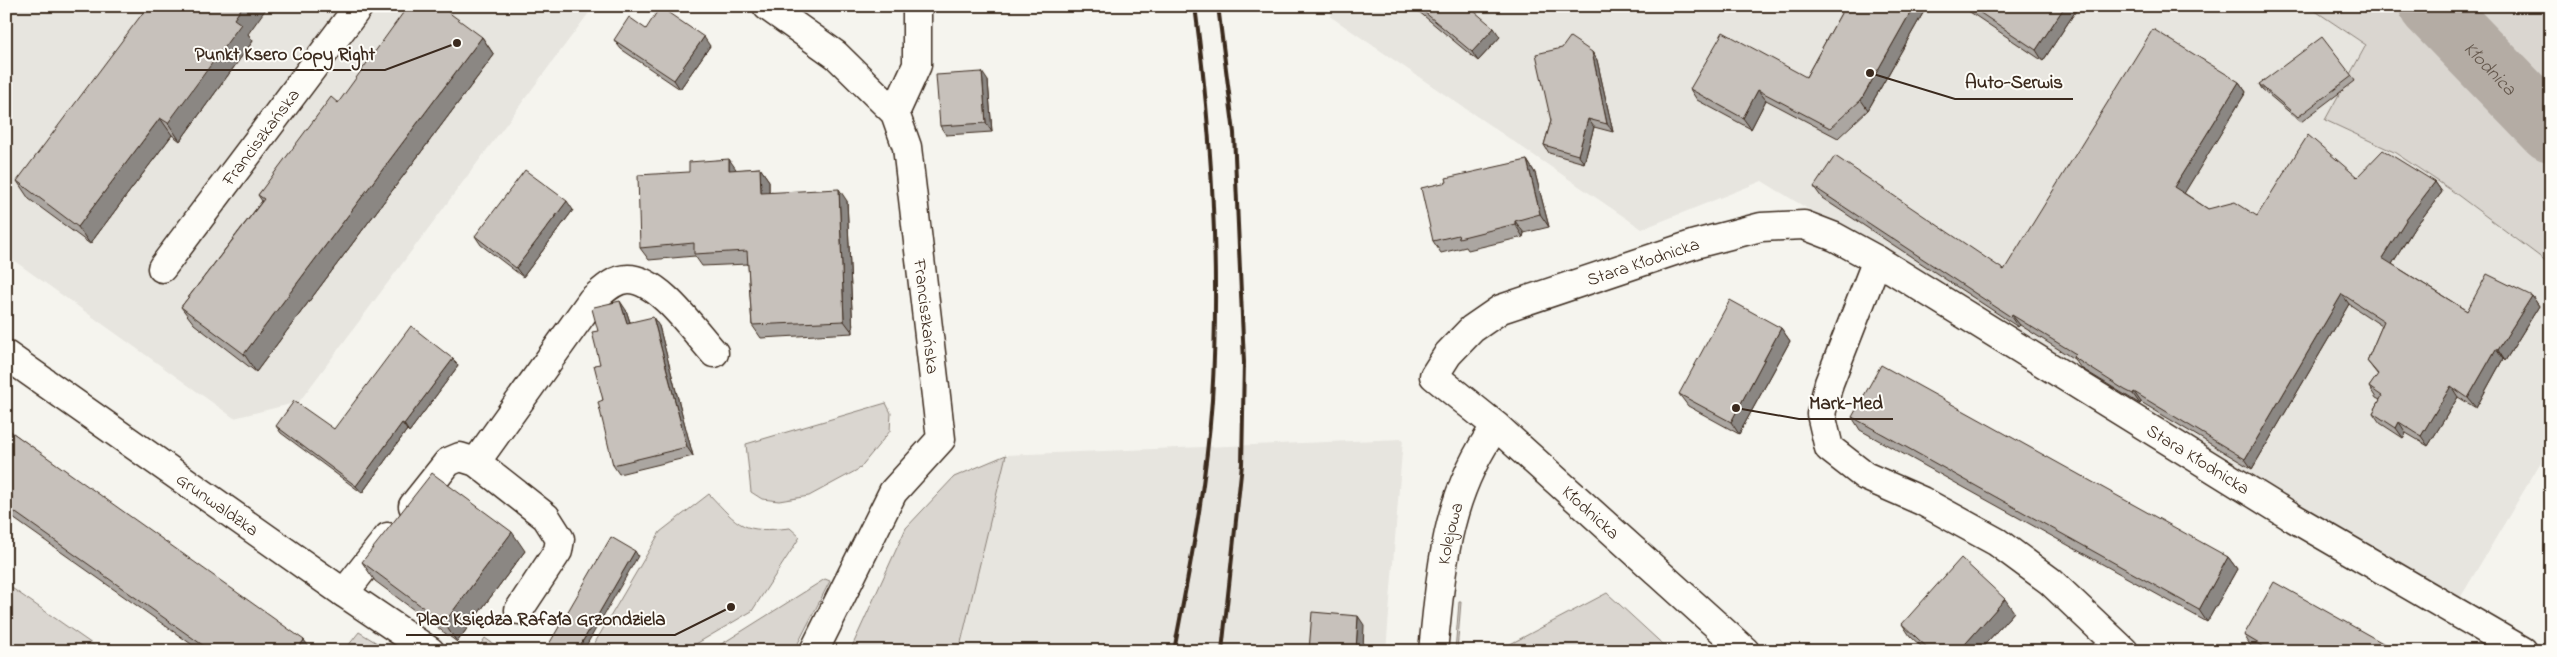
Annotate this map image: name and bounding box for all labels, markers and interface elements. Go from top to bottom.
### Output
callout: Punkt Ksero Copy Right [185,36,385,70]
water label: Kłodnica [2456,37,2522,103]
text: Punkt Ksero Copy Right [195,42,376,71]
callout: Auto-Serwis [1955,65,2073,99]
text: Auto-Serwis [1965,70,2063,97]
street label: Franciszkańska [216,84,307,193]
street label: Stara Kłodnicka [1584,232,1703,294]
street label: Franciszkańska [905,257,944,376]
callout: Mark-Med [1799,385,1893,419]
text: Mark-Med [1809,391,1883,418]
street label: Stara Kłodnicka [2141,419,2254,503]
street label: Grunwaldzka [170,468,263,544]
street label: Kłodnicka [1555,480,1624,547]
street label: Kolejowa [1432,499,1471,567]
callout: Plac Księdza Rafała Grzondziela [406,601,675,635]
text: Plac Księdza Rafała Grzondziela [416,607,666,634]

